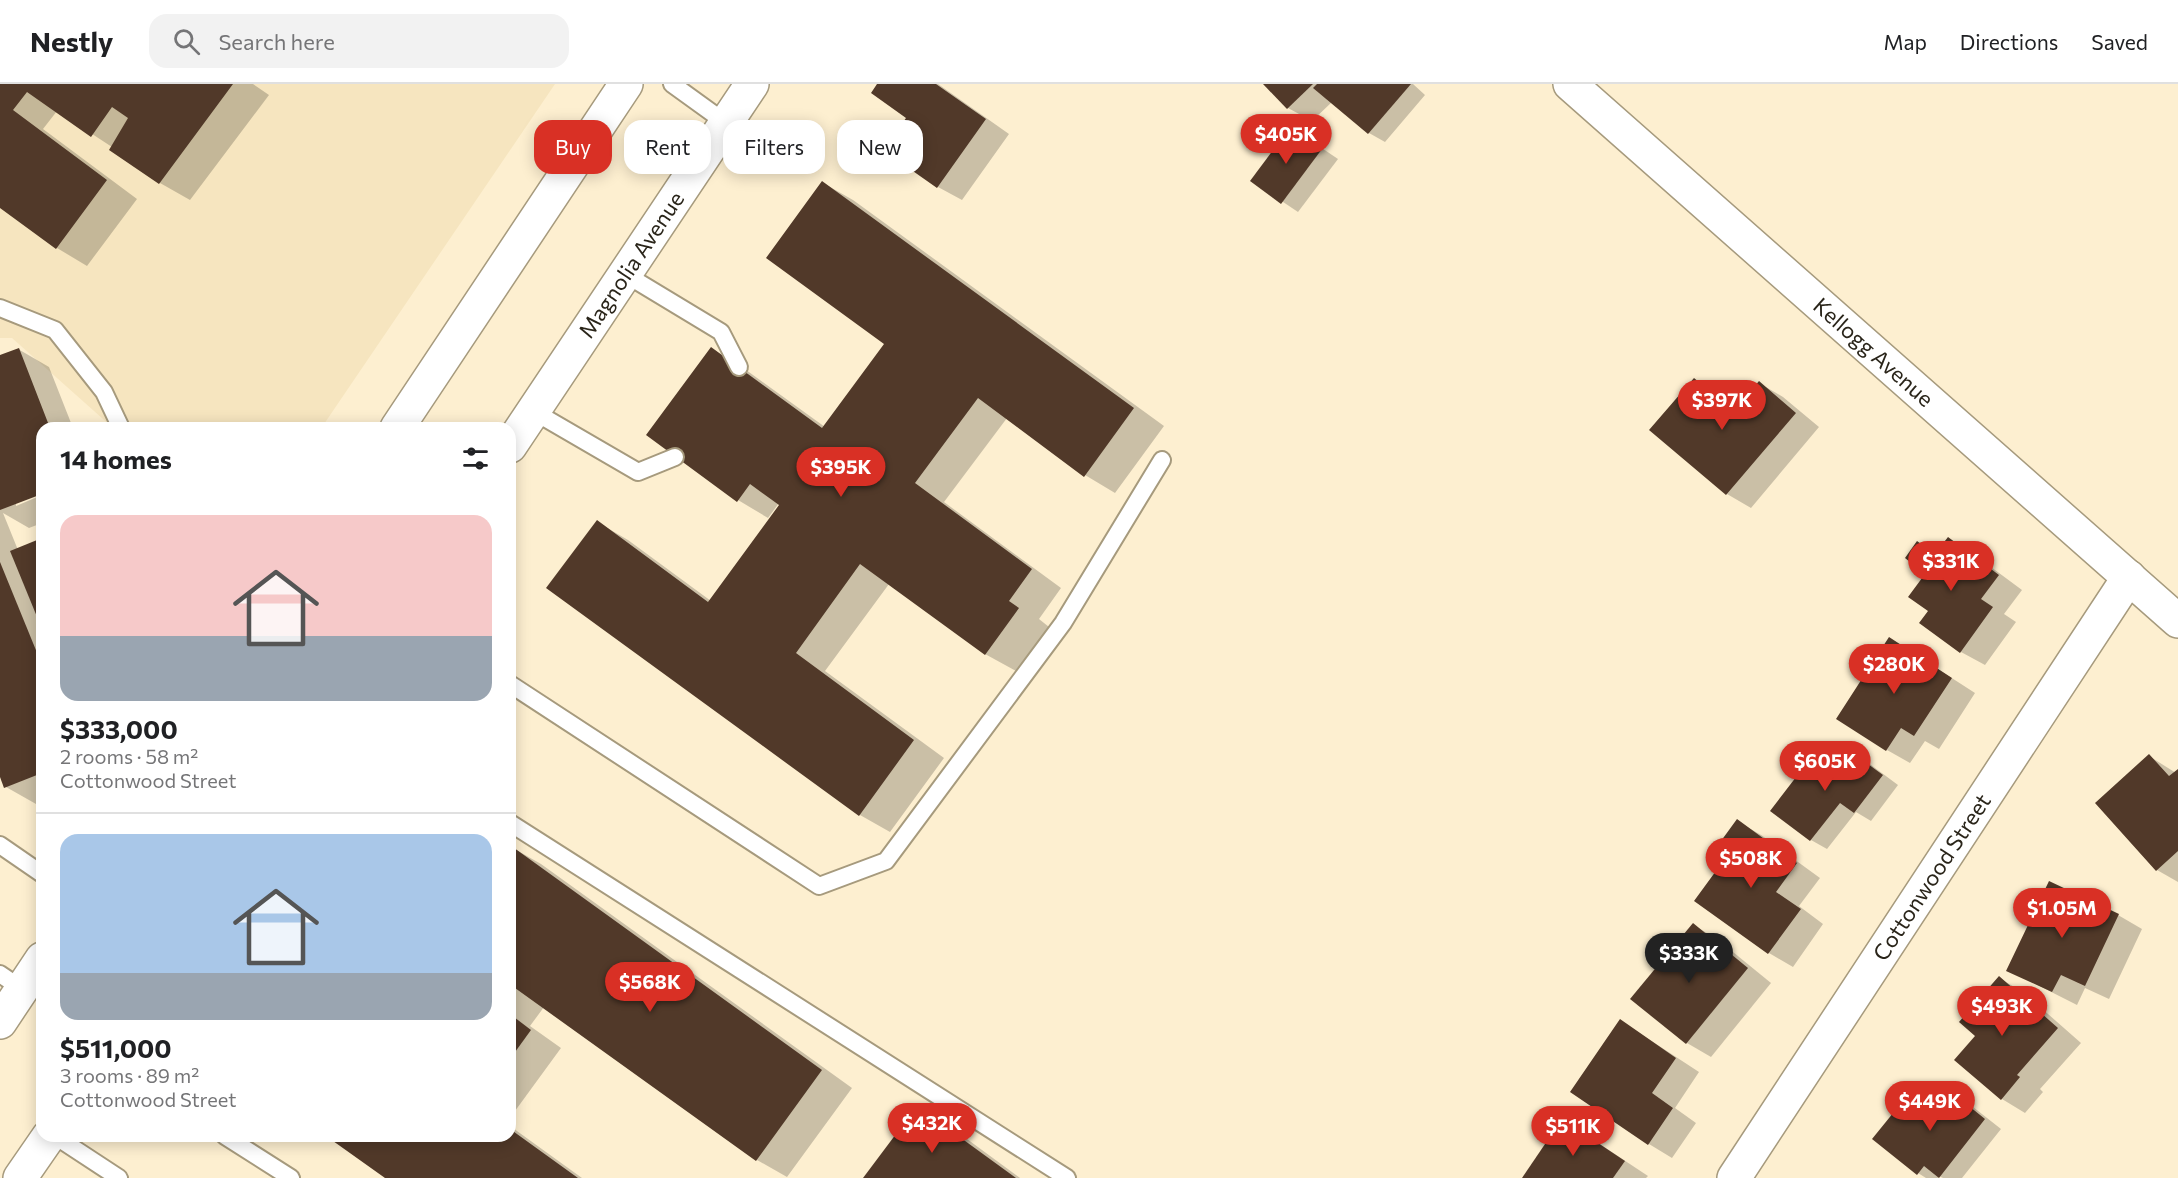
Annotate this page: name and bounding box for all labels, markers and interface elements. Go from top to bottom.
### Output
search box [149,14,569,68]
text: Nestly [30,24,113,58]
icon: search [170,25,203,58]
text: Search here [218,28,335,55]
text: Map [1884,29,1927,54]
text: Directions [1960,29,2058,54]
text: Saved [2091,29,2148,54]
pin: $405K [1244,114,1328,165]
chip: Buy [534,120,612,174]
chip: Rent [624,120,711,174]
chip: Filters [723,120,825,174]
chip: New [837,120,923,174]
text: $405K [1255,121,1317,145]
street label: Magnolia Avenue [572,186,689,343]
street label: Kellogg Avenue [1808,291,1940,412]
pin: $397K [1680,380,1764,431]
text: $397K [1692,387,1752,411]
icon: filters [459,442,492,475]
text: 14 homes [60,443,172,474]
pin: $395K [799,447,883,498]
text: $395K [810,454,872,478]
pin: $331K [1909,541,1993,592]
text: $331K [1922,548,1980,572]
icon: home [222,554,330,662]
pin: $280K [1852,644,1936,695]
text: $280K [1863,651,1925,675]
text: $333,000 [60,713,178,744]
pin: $605K [1783,741,1867,792]
text: 2 rooms · 58 m² [60,744,198,768]
text: $605K [1794,748,1856,772]
text: Cottonwood Street [60,768,236,792]
street label: Cottonwood Street [1867,788,1996,965]
pin: $508K [1709,838,1793,889]
text: $508K [1720,845,1782,869]
icon: home [222,873,330,981]
pin: $1.05M [2013,888,2111,939]
text: $1.05M [2027,895,2097,919]
pin: $333K [1647,933,1731,984]
text: $333K [1659,940,1719,964]
pin: $568K [608,962,692,1013]
text: $568K [619,969,681,993]
pin: $493K [1960,986,2044,1037]
text: $493K [1971,993,2033,1017]
text: $511,000 [60,1032,172,1063]
text: 3 rooms · 89 m² [60,1063,199,1087]
pin: $449K [1888,1081,1972,1132]
text: Cottonwood Street [60,1087,236,1111]
text: $449K [1899,1088,1961,1112]
pin: $432K [890,1103,974,1154]
pin: $511K [1531,1106,1615,1157]
text: $432K [902,1110,962,1134]
text: $511K [1545,1113,1601,1137]

